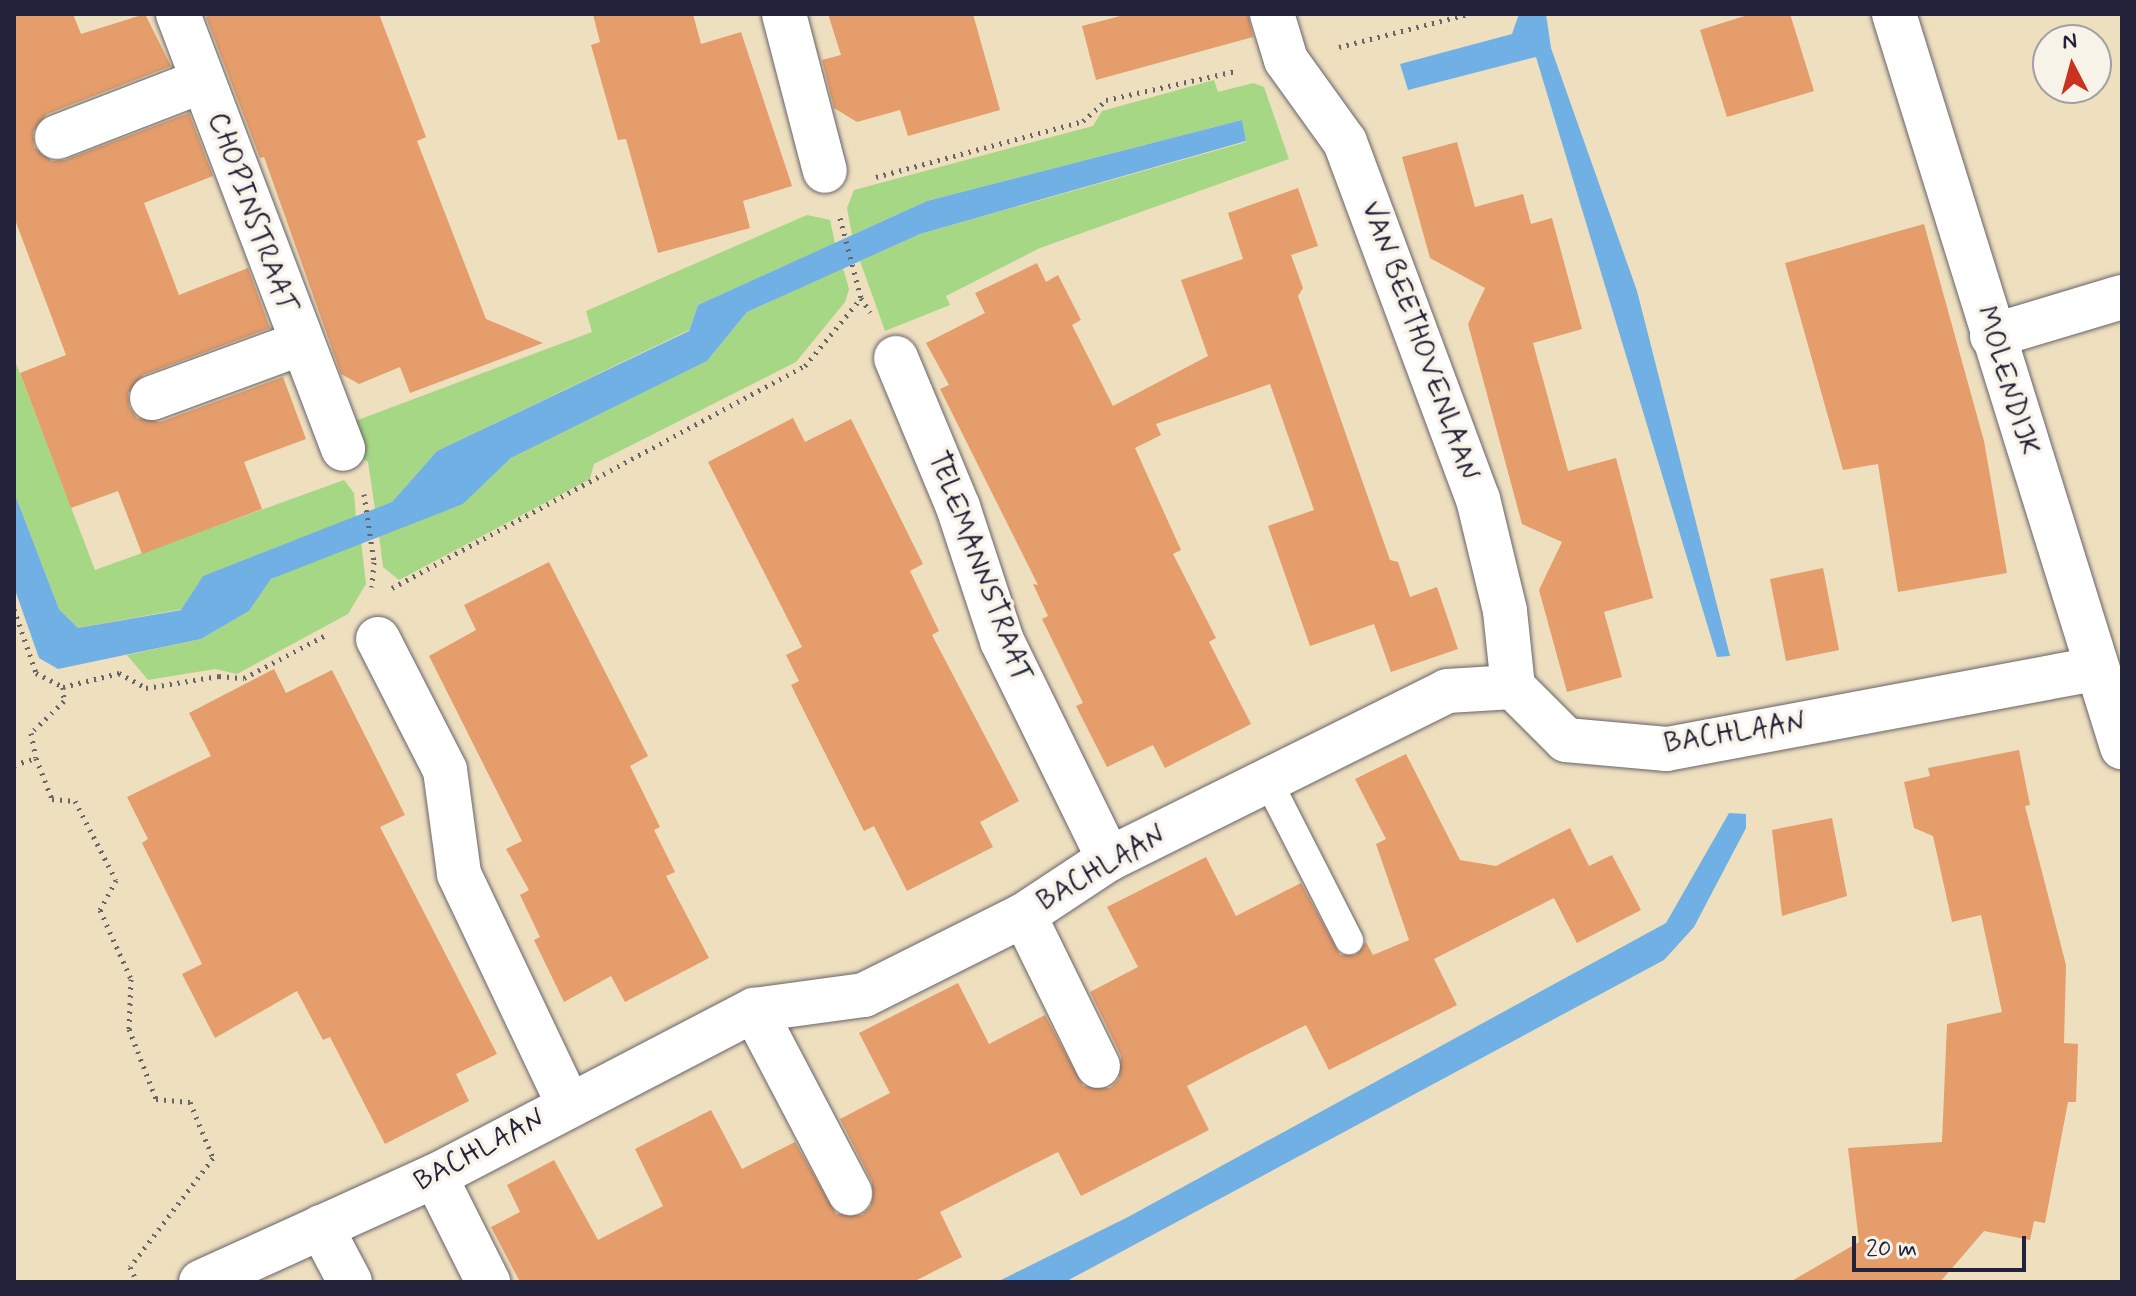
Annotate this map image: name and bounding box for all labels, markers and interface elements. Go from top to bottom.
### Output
north arrow [2032,24,2112,104]
text: N [2061,27,2078,57]
street label: CHOPINSTRAAT [199,108,303,318]
street label: VAN BEETHOVENLAAN [1353,197,1485,485]
street label: MOLENDIJK [1967,302,2045,460]
street label: TELEMANNSTRAAT [920,447,1038,687]
street label: BACHLAAN [1662,706,1808,762]
street label: BACHLAAN [1032,819,1172,919]
street label: BACHLAAN [409,1103,551,1199]
scale bar [1856,1220,2030,1270]
text: 20 m [1866,1234,1917,1265]

